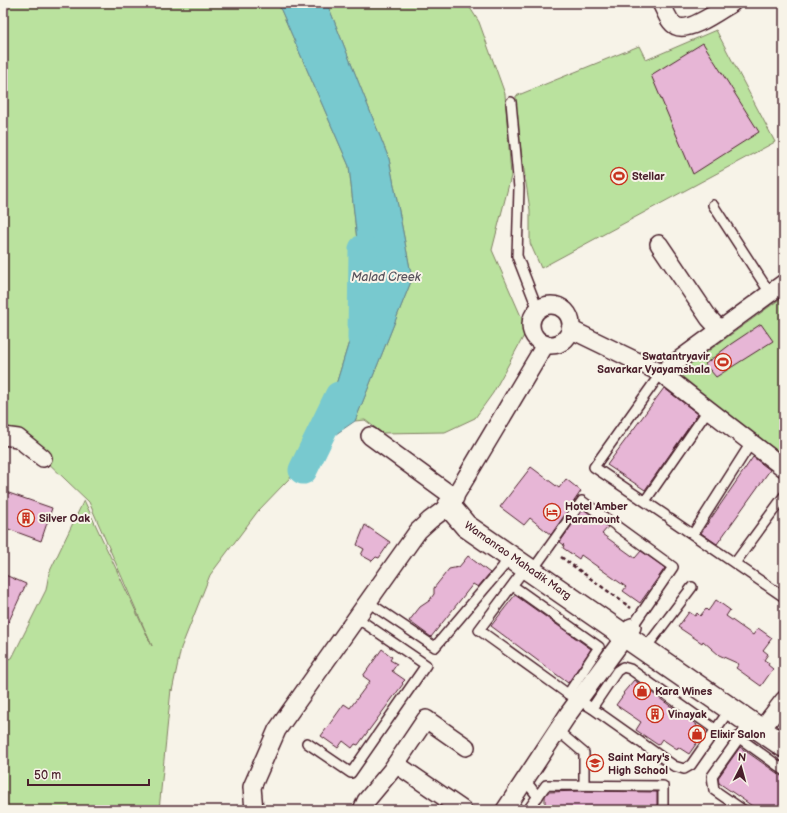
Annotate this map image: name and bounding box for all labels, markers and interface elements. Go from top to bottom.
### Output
sports icon: Stellar [609,166,629,186]
place label: Stellar [632,170,665,183]
water label: Malad Creek [351,270,422,285]
place label: Swatantryavir Savarkar Vyayamshala [597,350,711,376]
sports icon: Swatantryavir Savarkar Vyayamshala [713,352,733,372]
place label: Hotel Amber Paramount [565,500,628,526]
hotel icon: Hotel Amber Paramount [542,502,562,522]
building icon: Silver Oak [16,508,36,528]
place label: Silver Oak [39,512,90,525]
street label: Wamanrao Mahadik Marg [462,519,574,602]
shop icon: Kara Wines [632,681,652,701]
place label: Kara Wines [655,685,713,698]
building icon: Vinayak [645,704,665,724]
place label: Vinayak [668,708,707,721]
shop icon: Elixir Salon [687,724,707,744]
place label: Elixir Salon [710,728,766,741]
north arrow [721,747,761,787]
place label: Saint Mary's High School [608,751,670,777]
text: N [737,751,747,764]
school or university icon: Saint Mary's High School [585,753,605,773]
scale bar [28,761,149,787]
text: 50 m [34,768,61,783]

